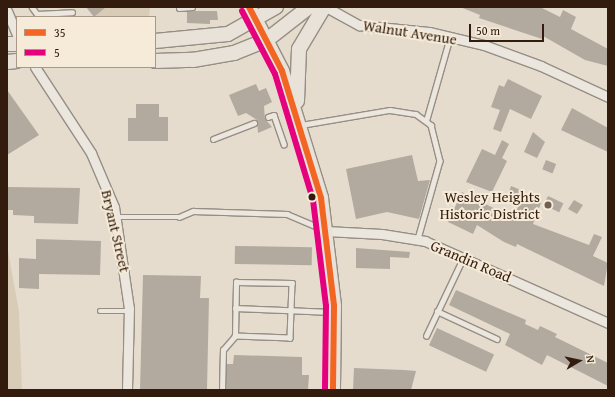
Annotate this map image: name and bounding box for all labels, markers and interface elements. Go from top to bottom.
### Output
legend [16,16,156,68]
street label: Walnut Avenue [362,16,458,48]
scale bar [471,16,546,42]
text: 50 m [476,22,500,39]
text: 35 [54,24,66,41]
text: 5 [54,44,60,61]
place label: Wesley Heights Historic District [440,187,540,222]
street label: Bryant Street [98,188,134,274]
unlabelled marker [307,192,317,202]
marker: Wesley Heights Historic District [543,200,553,210]
street label: Grandin Road [428,236,514,286]
north arrow [559,341,599,381]
text: N [582,354,599,364]

